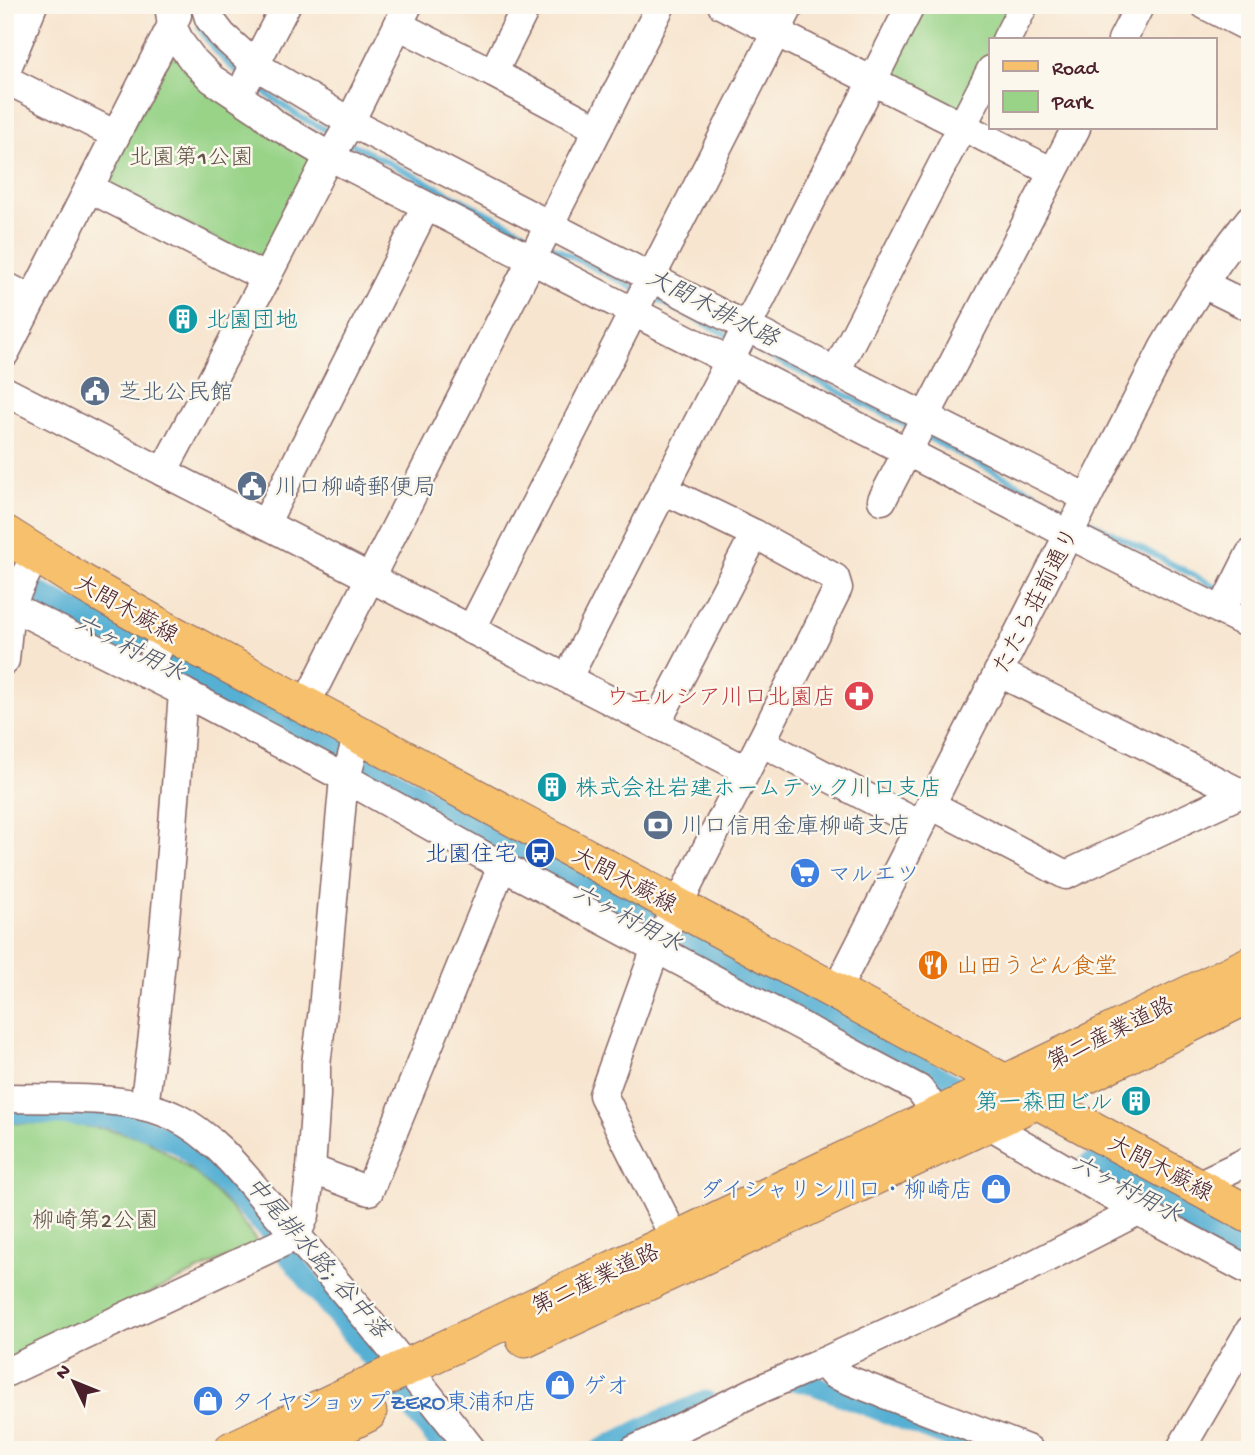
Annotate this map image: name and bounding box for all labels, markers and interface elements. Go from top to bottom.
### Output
legend [989,38,1216,130]
text: Road [1052,58,1100,83]
text: Park [1051,92,1095,117]
park label: 北園第1公園 [129,145,253,173]
water label: 大間木排水路 [641,264,784,357]
building icon: 北園団地 [166,302,200,336]
place label: 北園団地 [206,308,298,336]
public building icon: 芝北公民館 [78,374,112,408]
place label: 芝北公民館 [118,380,233,408]
public building icon: 川口柳崎郵便局 [235,469,269,503]
place label: 川口柳崎郵便局 [275,475,436,503]
street label: たたら荘前通り [989,523,1087,679]
street label: 大間木蕨線 [69,570,182,651]
water label: 六ヶ村用水 [68,610,188,690]
pharmacy icon: ウエルシア川口北園店 [842,679,876,713]
place label: ウエルシア川口北園店 [606,685,836,713]
building icon: 株式会社岩建ホームテック川口支店 [535,770,569,804]
place label: 株式会社岩建ホームテック川口支店 [575,775,942,804]
bank icon: 川口信用金庫柳崎支店 [641,808,675,842]
place label: 川口信用金庫柳崎支店 [681,814,911,842]
bus stop icon: 北園住宅 [523,836,557,870]
place label: 北園住宅 [425,842,517,870]
street label: 大間木蕨線 [566,842,681,921]
supermarket icon: マルエツ [788,856,822,890]
place label: マルエツ [828,863,920,890]
water label: 六ヶ村用水 [567,879,686,961]
restaurant icon: 山田うどん食堂 [916,948,950,982]
place label: 山田うどん食堂 [956,954,1117,982]
street label: 第二産業道路 [1043,992,1179,1078]
building icon: 第一森田ビル [1119,1084,1153,1118]
place label: 第一森田ビル [975,1090,1113,1118]
street label: 大間木蕨線 [1102,1130,1217,1209]
water label: 六ヶ村用水 [1066,1150,1185,1232]
water label: 中尾排水路; 谷中落 [237,1172,396,1348]
shop icon: ダイシャリン川口・柳崎店 [979,1172,1013,1206]
place label: ダイシャリン川口・柳崎店 [700,1178,973,1206]
park label: 柳崎第2公園 [32,1208,158,1236]
street label: 第二産業道路 [528,1239,665,1323]
north arrow [38,1346,108,1416]
text: N [51,1360,77,1385]
shop icon: ゲオ [543,1368,577,1402]
place label: ゲオ [583,1375,629,1402]
shop icon: タイヤショップZERO東浦和店 [191,1384,225,1418]
place label: タイヤショップZERO東浦和店 [231,1390,537,1418]

